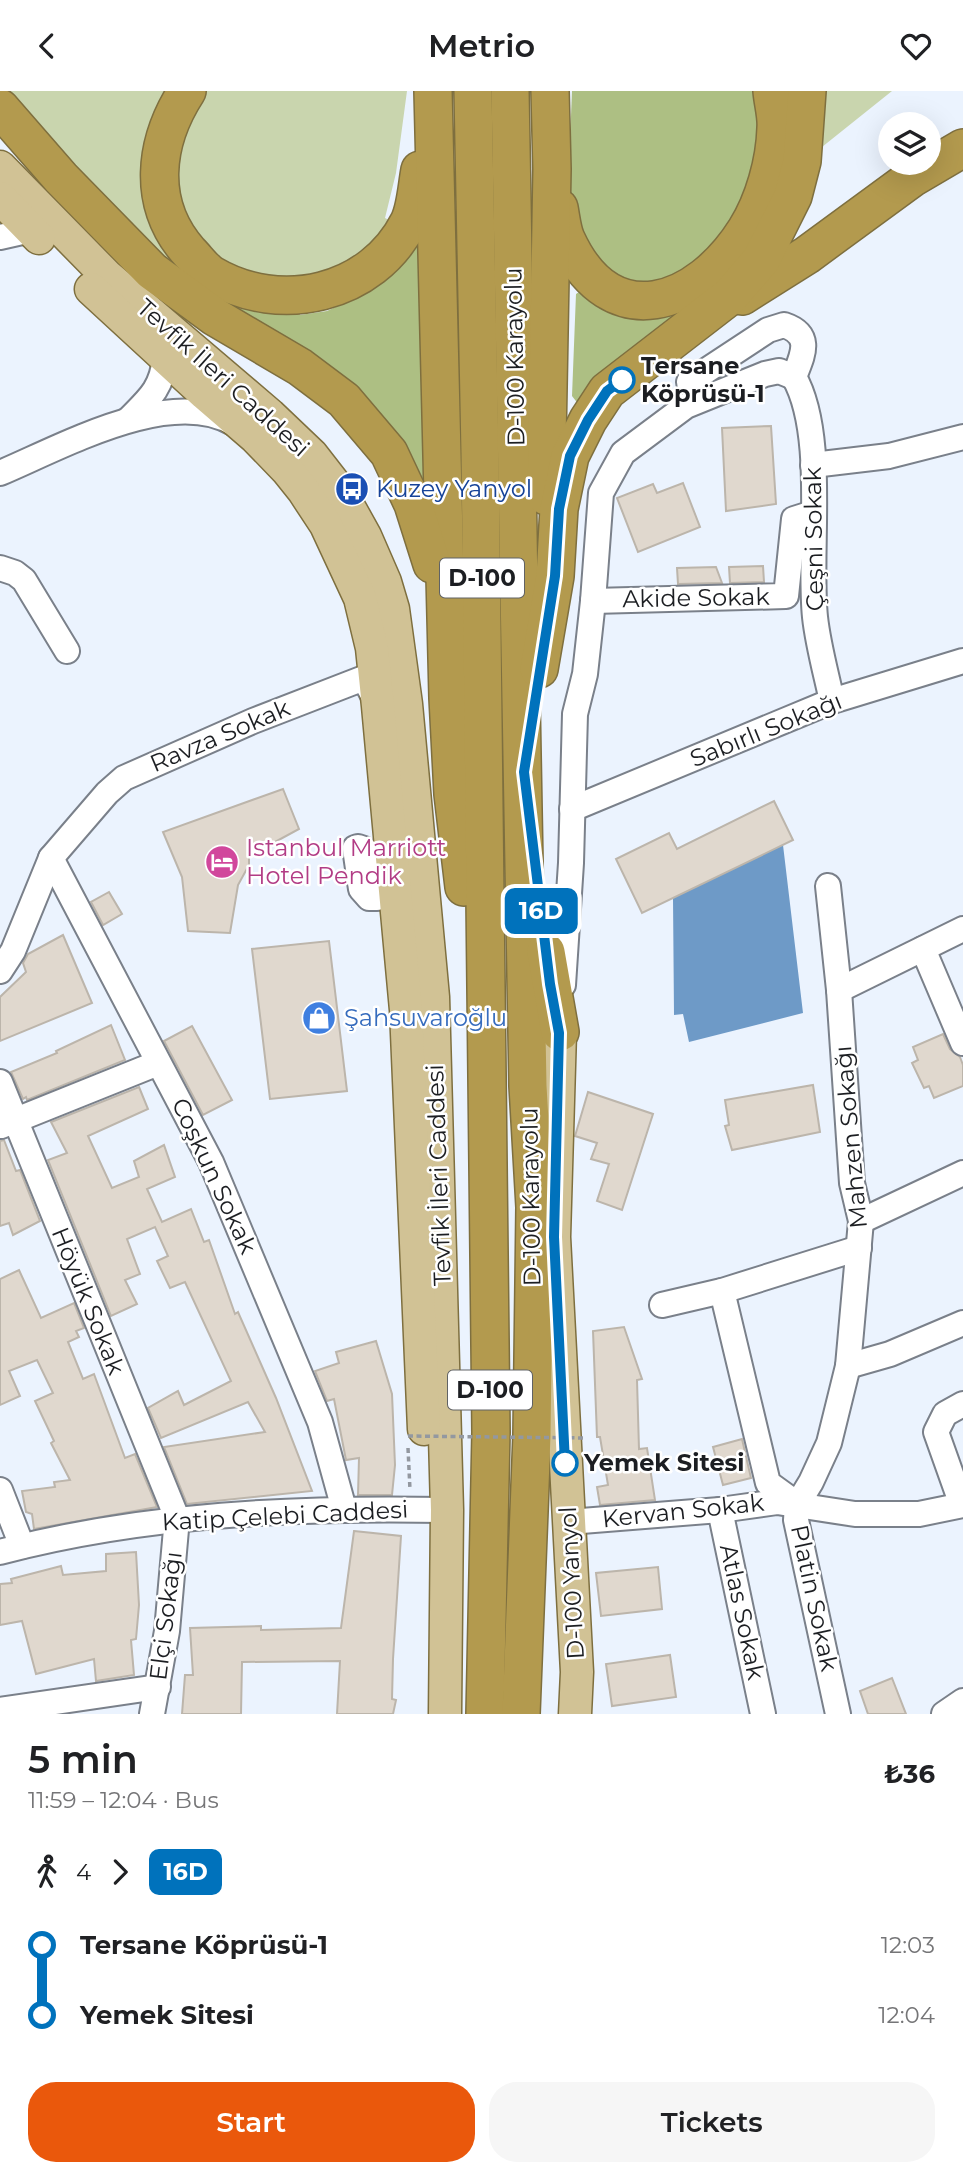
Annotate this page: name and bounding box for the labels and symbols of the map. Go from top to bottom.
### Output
street label: D-100 Karayolu [498,267,531,447]
street label: Tevfik İleri Caddesi [131,293,315,463]
place label: Tersane Köprüsü-1 [641,351,765,408]
marker: Tersane Köprüsü-1 [609,367,635,393]
street label: Çeşni Sokak [798,466,829,611]
bus stop icon: Kuzey Yanyol [333,470,371,508]
place label: Kuzey Yanyol [376,474,532,503]
road number: D-100 [440,558,524,597]
street label: Akide Sokak [622,582,771,613]
street label: Sabırlı Sokağı [686,686,846,773]
street label: Ravza Sokak [146,693,295,778]
place label: Istanbul Marriott Hotel Pendik [246,833,447,890]
hotel icon: Istanbul Marriott Hotel Pendik [203,843,241,881]
line badge: 16D [501,888,581,934]
shop icon: Şahsuvaroğlu [300,999,338,1037]
place label: Şahsuvaroğlu [344,1003,507,1032]
street label: Mahzen Sokağı [828,1044,873,1230]
street label: Tevfik İleri Caddesi [420,1064,457,1286]
street label: Coşkun Sokak [166,1093,263,1259]
street label: D-100 Karayolu [514,1107,547,1287]
street label: Höyük Sokak [46,1223,131,1379]
road number: D-100 [448,1371,532,1409]
place label: Yemek Sitesi [583,1448,745,1477]
marker: Yemek Sitesi [552,1450,578,1476]
street label: Kervan Sokak [601,1488,766,1533]
street label: Katip Çelebi Caddesi [161,1495,409,1536]
street label: D-100 Yanyol [553,1506,590,1660]
street label: Platin Sokak [785,1522,844,1674]
street label: Atlas Sokak [714,1541,771,1683]
street label: Elçi Sokağı [143,1550,188,1682]

